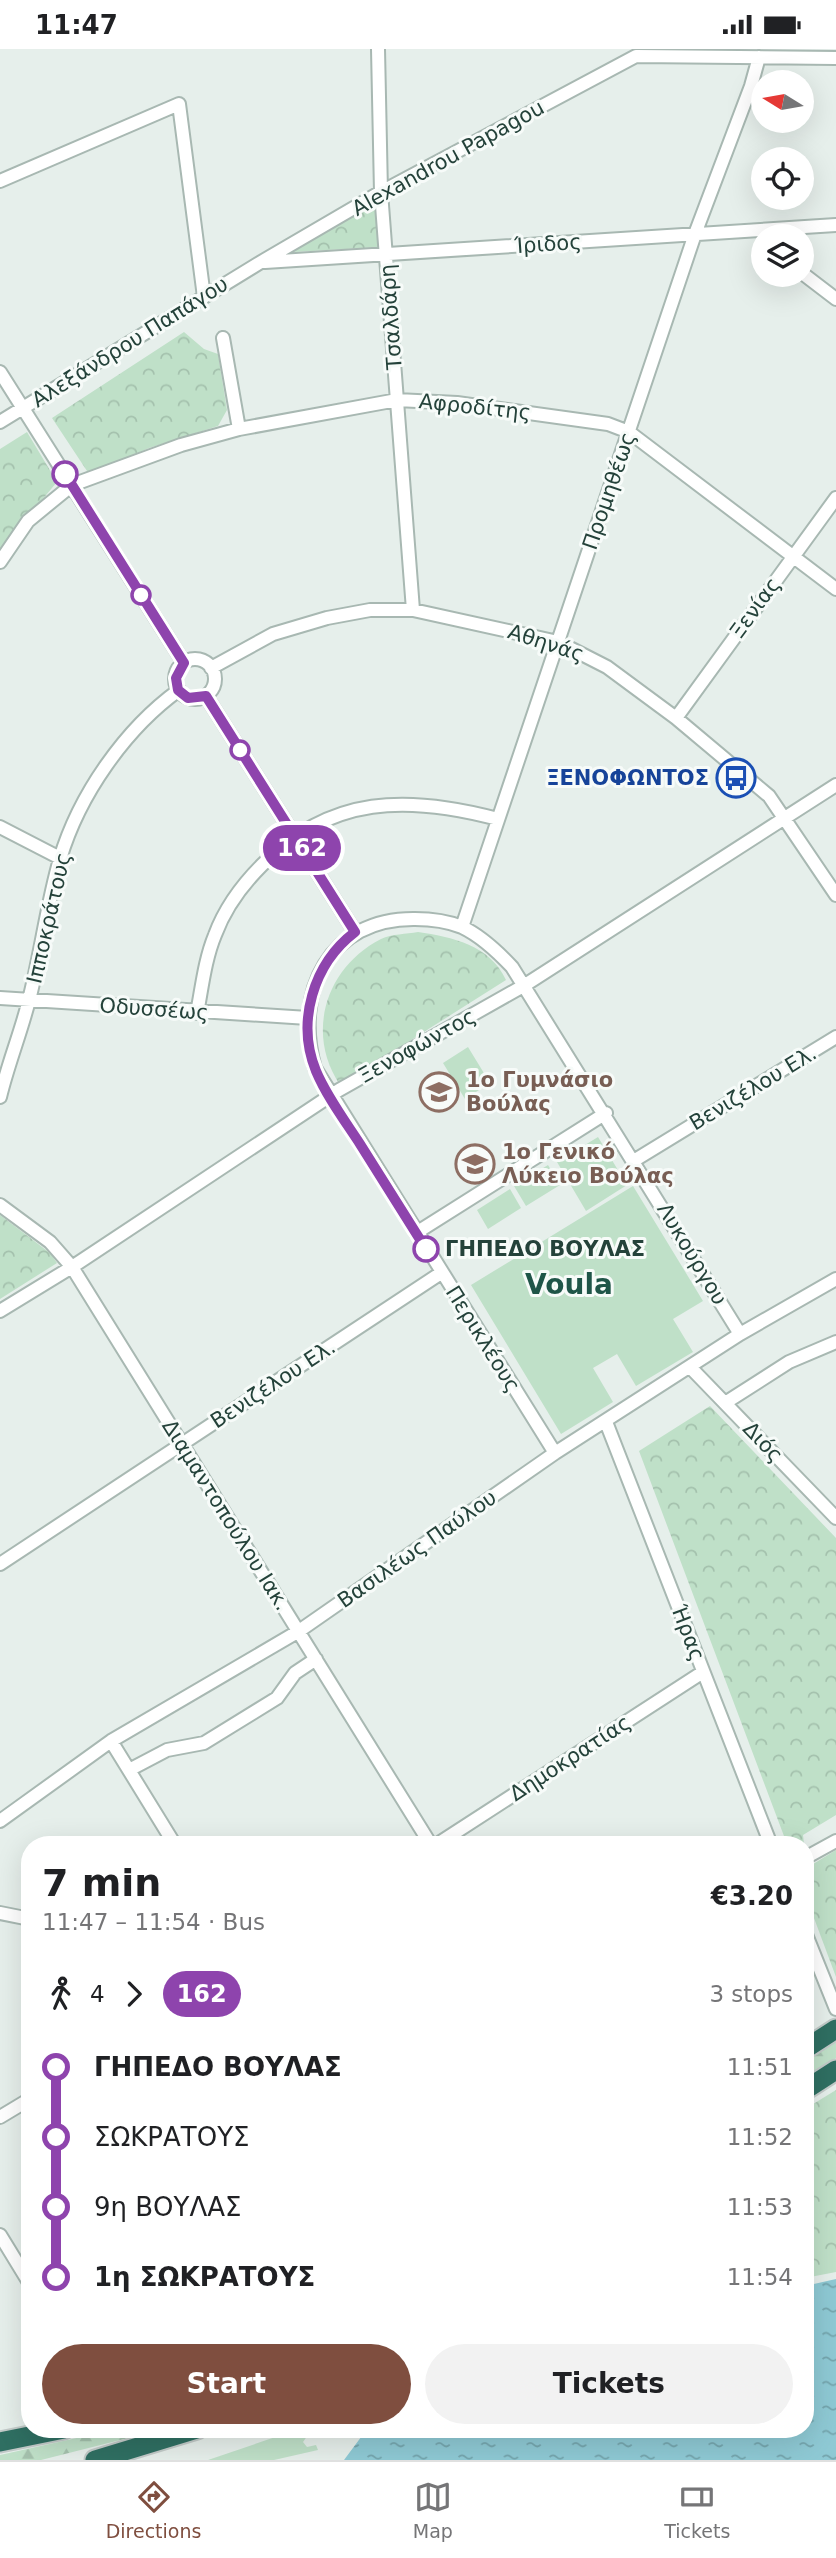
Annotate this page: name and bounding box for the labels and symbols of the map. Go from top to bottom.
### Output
north arrow [751,70,814,133]
street label: Alexandrou Papagou [348,95,548,221]
street label: Ίριδος [513,230,582,258]
street label: Τσαλδάρη [375,263,407,372]
street label: Αλεξάνδρου Παπάγου [27,272,233,412]
street label: Αφροδίτης [418,389,532,425]
street label: Προμηθέως [578,429,640,553]
unlabelled marker [52,461,78,487]
street label: Ξενίας [725,573,785,643]
unlabelled marker [131,585,151,605]
street label: Αθηνάς [505,619,587,667]
unlabelled marker [230,740,250,760]
bus stop icon: ΞΕΝΟΦΩΝΤΟΣ [715,757,757,799]
place label: ΞΕΝΟΦΩΝΤΟΣ [546,766,709,790]
line badge: 162 [262,825,342,871]
street label: Ιπποκράτους [22,850,76,986]
street label: Οδυσσέως [99,993,209,1025]
street label: Ξενοφώντος [354,1004,480,1088]
street label: Βενιζέλου Ελ. [685,1041,821,1135]
place label: 1ο Γυμνάσιο Βούλας [466,1068,613,1116]
school or university icon: 1ο Γυμνάσιο Βούλας [418,1071,460,1113]
place label: 1ο Γενικό Λύκειο Βούλας [502,1140,674,1188]
school or university icon: 1ο Γενικό Λύκειο Βούλας [454,1143,496,1185]
street label: Λυκούργου [652,1199,732,1309]
marker: ΓΗΠΕΔΟ ΒΟΥΛΑΣ [413,1236,439,1262]
place label: ΓΗΠΕΔΟ ΒΟΥΛΑΣ [445,1237,645,1261]
district label: Voula [525,1268,613,1301]
street label: Περικλέους [441,1281,525,1397]
street label: Βενιζέλου Ελ. [206,1335,340,1433]
street label: Διαμαντοπούλου Ιακ. [157,1415,295,1615]
street label: Διός [738,1417,788,1467]
street label: Βασιλέως Παύλου [333,1485,501,1613]
street label: Ήρας [666,1601,710,1664]
street label: Δημοκρατίας [505,1710,635,1806]

